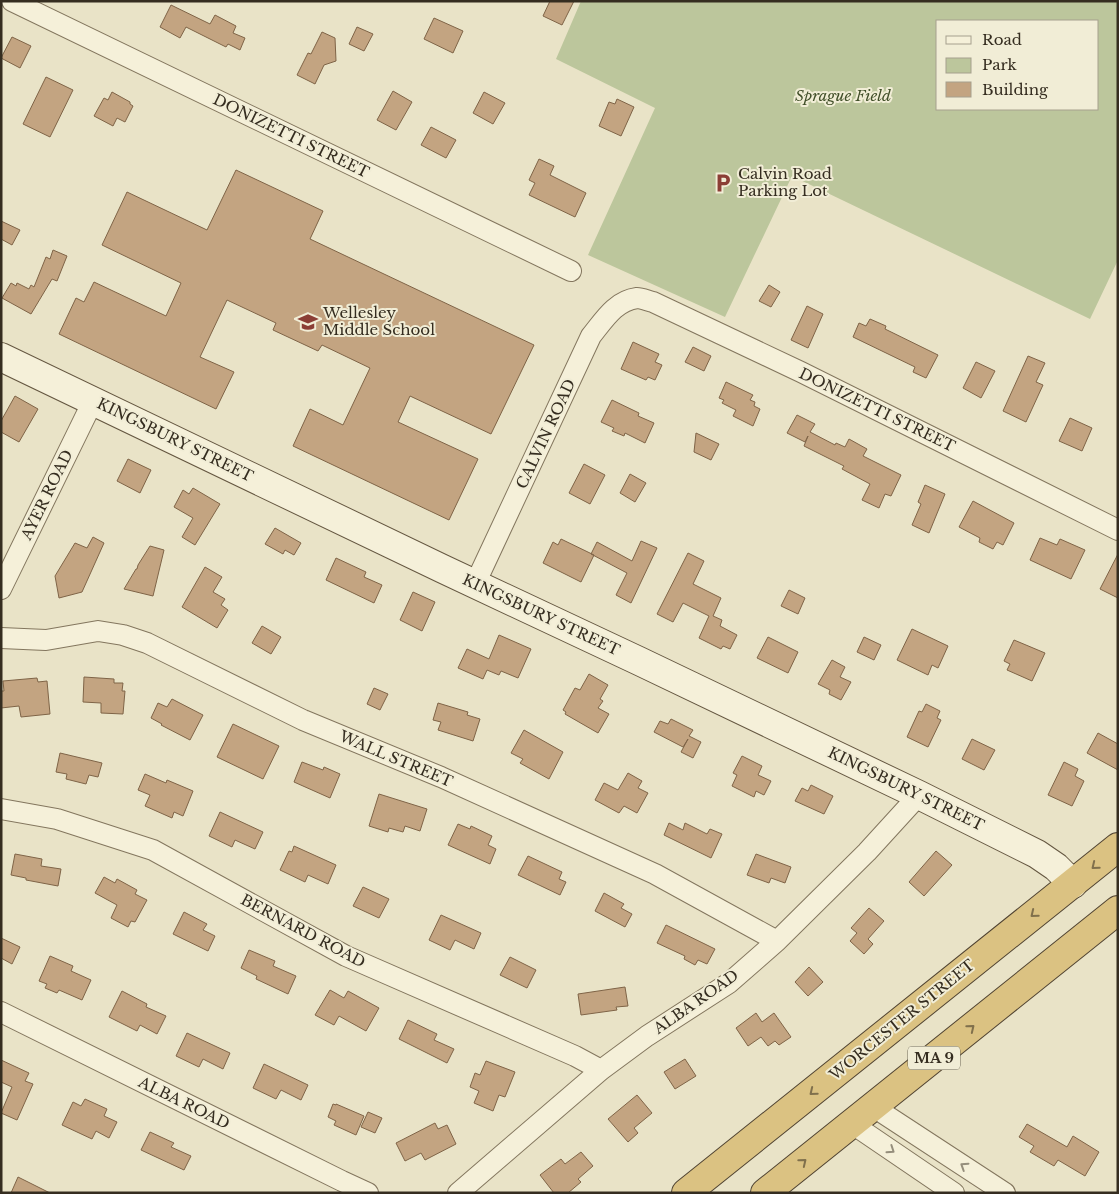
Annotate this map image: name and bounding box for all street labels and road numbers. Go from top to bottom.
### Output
street label: DONIZETTI STREET [210,89,372,182]
street label: DONIZETTI STREET [796,363,958,456]
street label: CALVIN ROAD [512,376,579,492]
street label: KINGSBURY STREET [94,393,256,486]
street label: AYER ROAD [16,446,77,544]
street label: KINGSBURY STREET [459,570,623,659]
street label: WALL STREET [336,726,456,791]
street label: KINGSBURY STREET [825,742,987,835]
street label: BERNARD ROAD [238,890,369,971]
street label: WORCESTER STREET [825,955,978,1085]
street label: ALBA ROAD [649,965,742,1038]
road number: MA 9 [908,1046,960,1070]
street label: ALBA ROAD [135,1072,233,1133]

